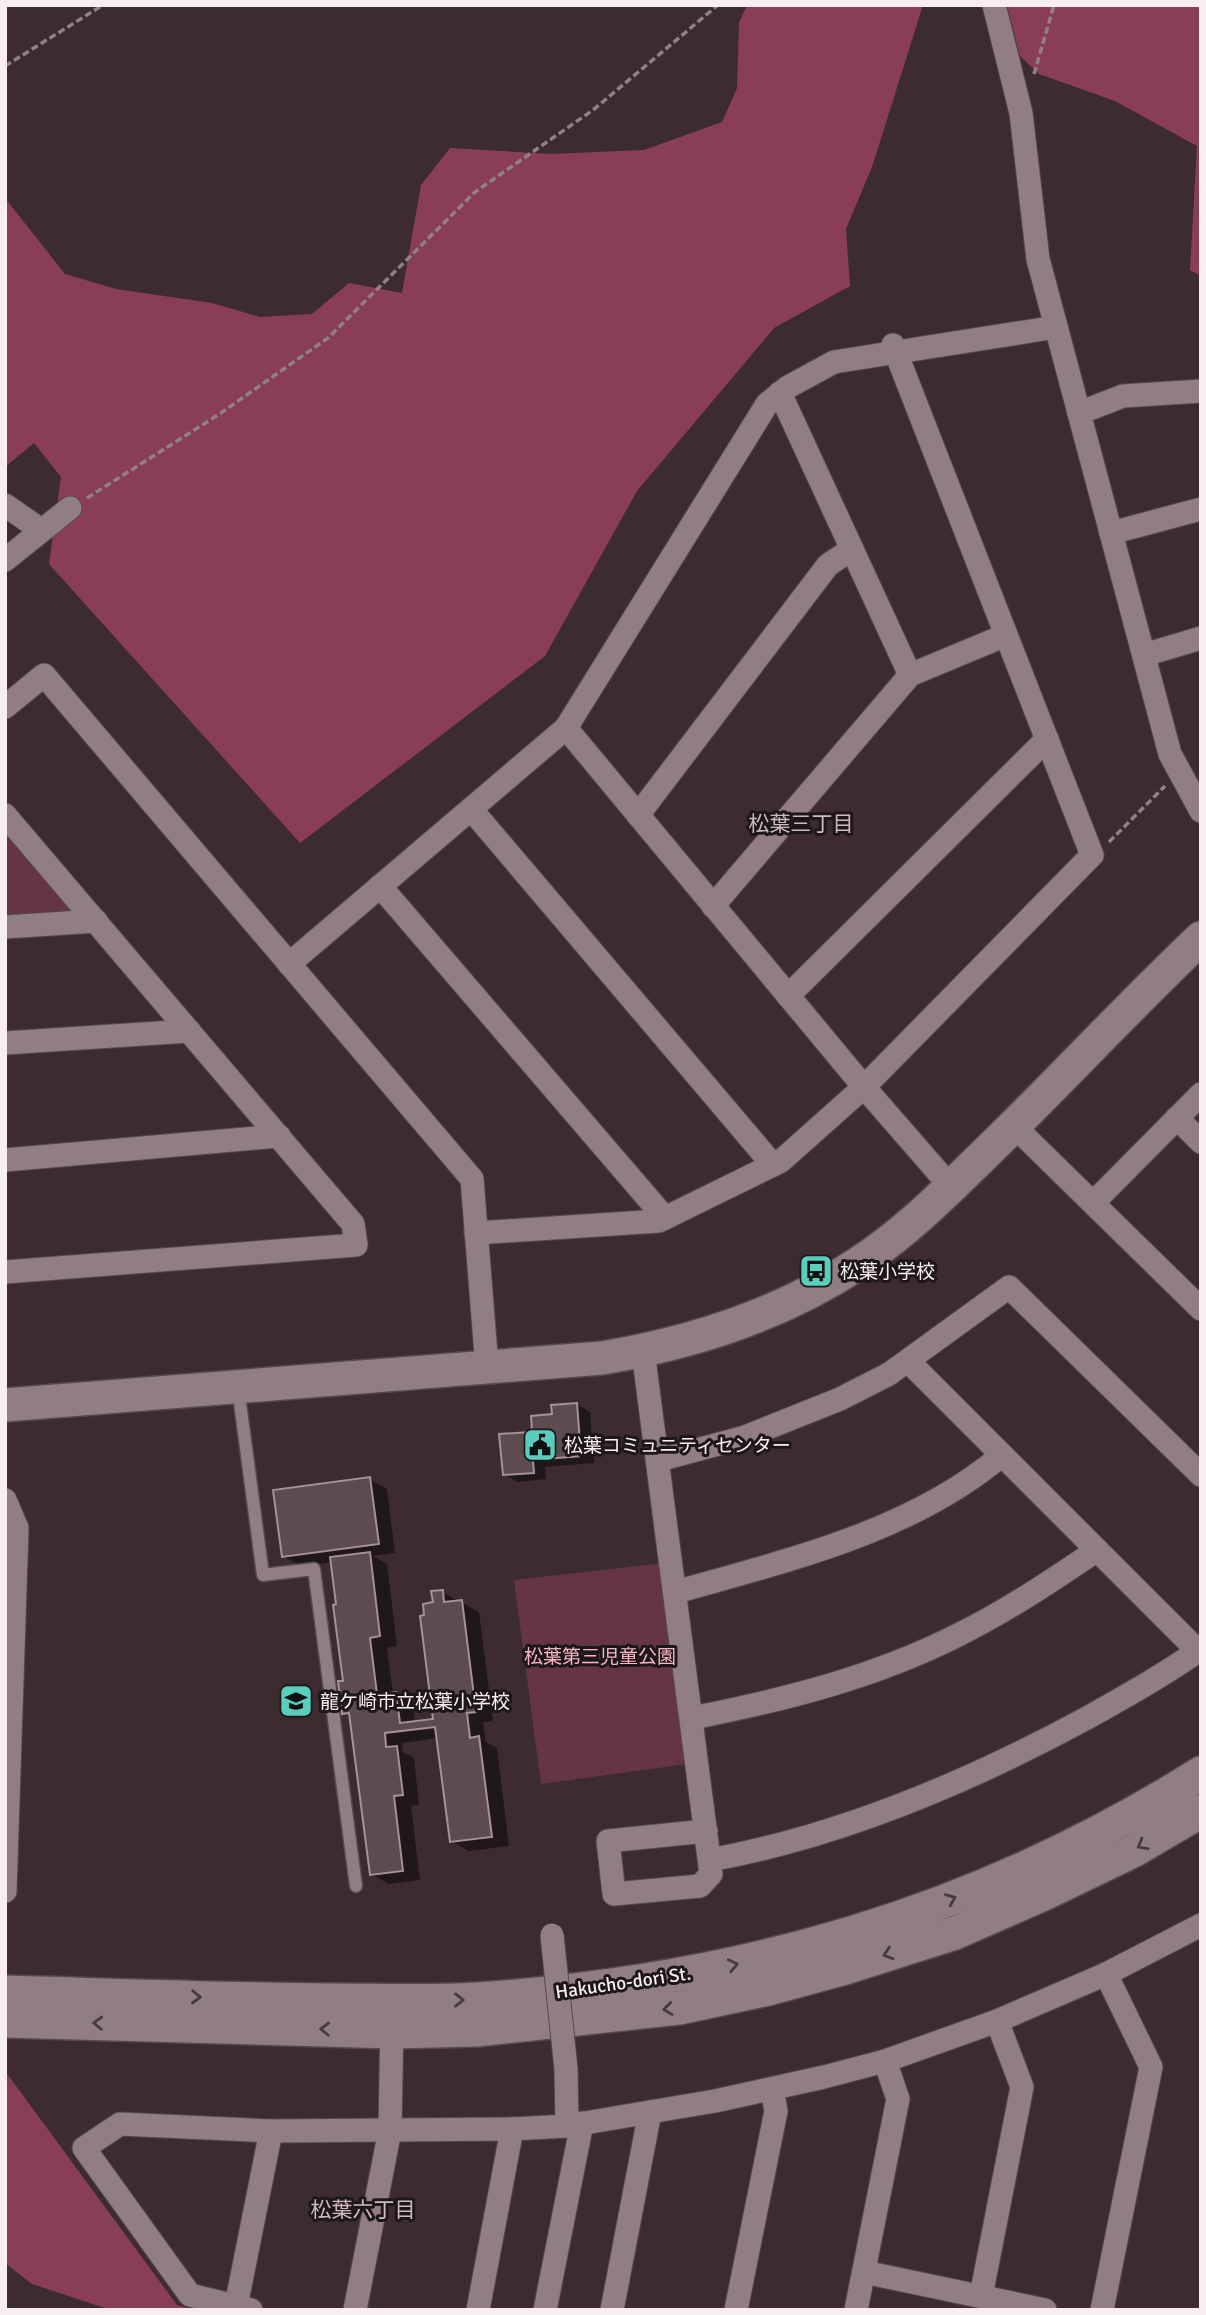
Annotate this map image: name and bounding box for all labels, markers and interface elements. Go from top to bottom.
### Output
district label: 松葉三丁目 [749,811,854,837]
bus stop icon: 松葉小学校 [797,1252,835,1290]
place label: 松葉小学校 [840,1260,935,1284]
public building icon: 松葉コミュニティセンター [521,1426,559,1464]
place label: 松葉コミュニティセンター [564,1434,791,1458]
park label: 松葉第三児童公園 [524,1645,676,1669]
school or university icon: 龍ケ崎市立松葉小学校 [277,1682,315,1720]
place label: 龍ケ崎市立松葉小学校 [320,1690,510,1714]
one-way arrow [1136,1837,1149,1850]
one-way arrow [944,1894,956,1908]
one-way arrow [883,1946,895,1961]
one-way arrow [727,1958,739,1973]
street label: Hakucho-dori St. [554,1962,692,2004]
one-way arrow [191,1990,202,2005]
one-way arrow [454,1992,465,2007]
one-way arrow [662,2001,673,2016]
one-way arrow [92,2016,103,2031]
one-way arrow [319,2022,330,2037]
district label: 松葉六丁目 [311,2197,416,2223]

